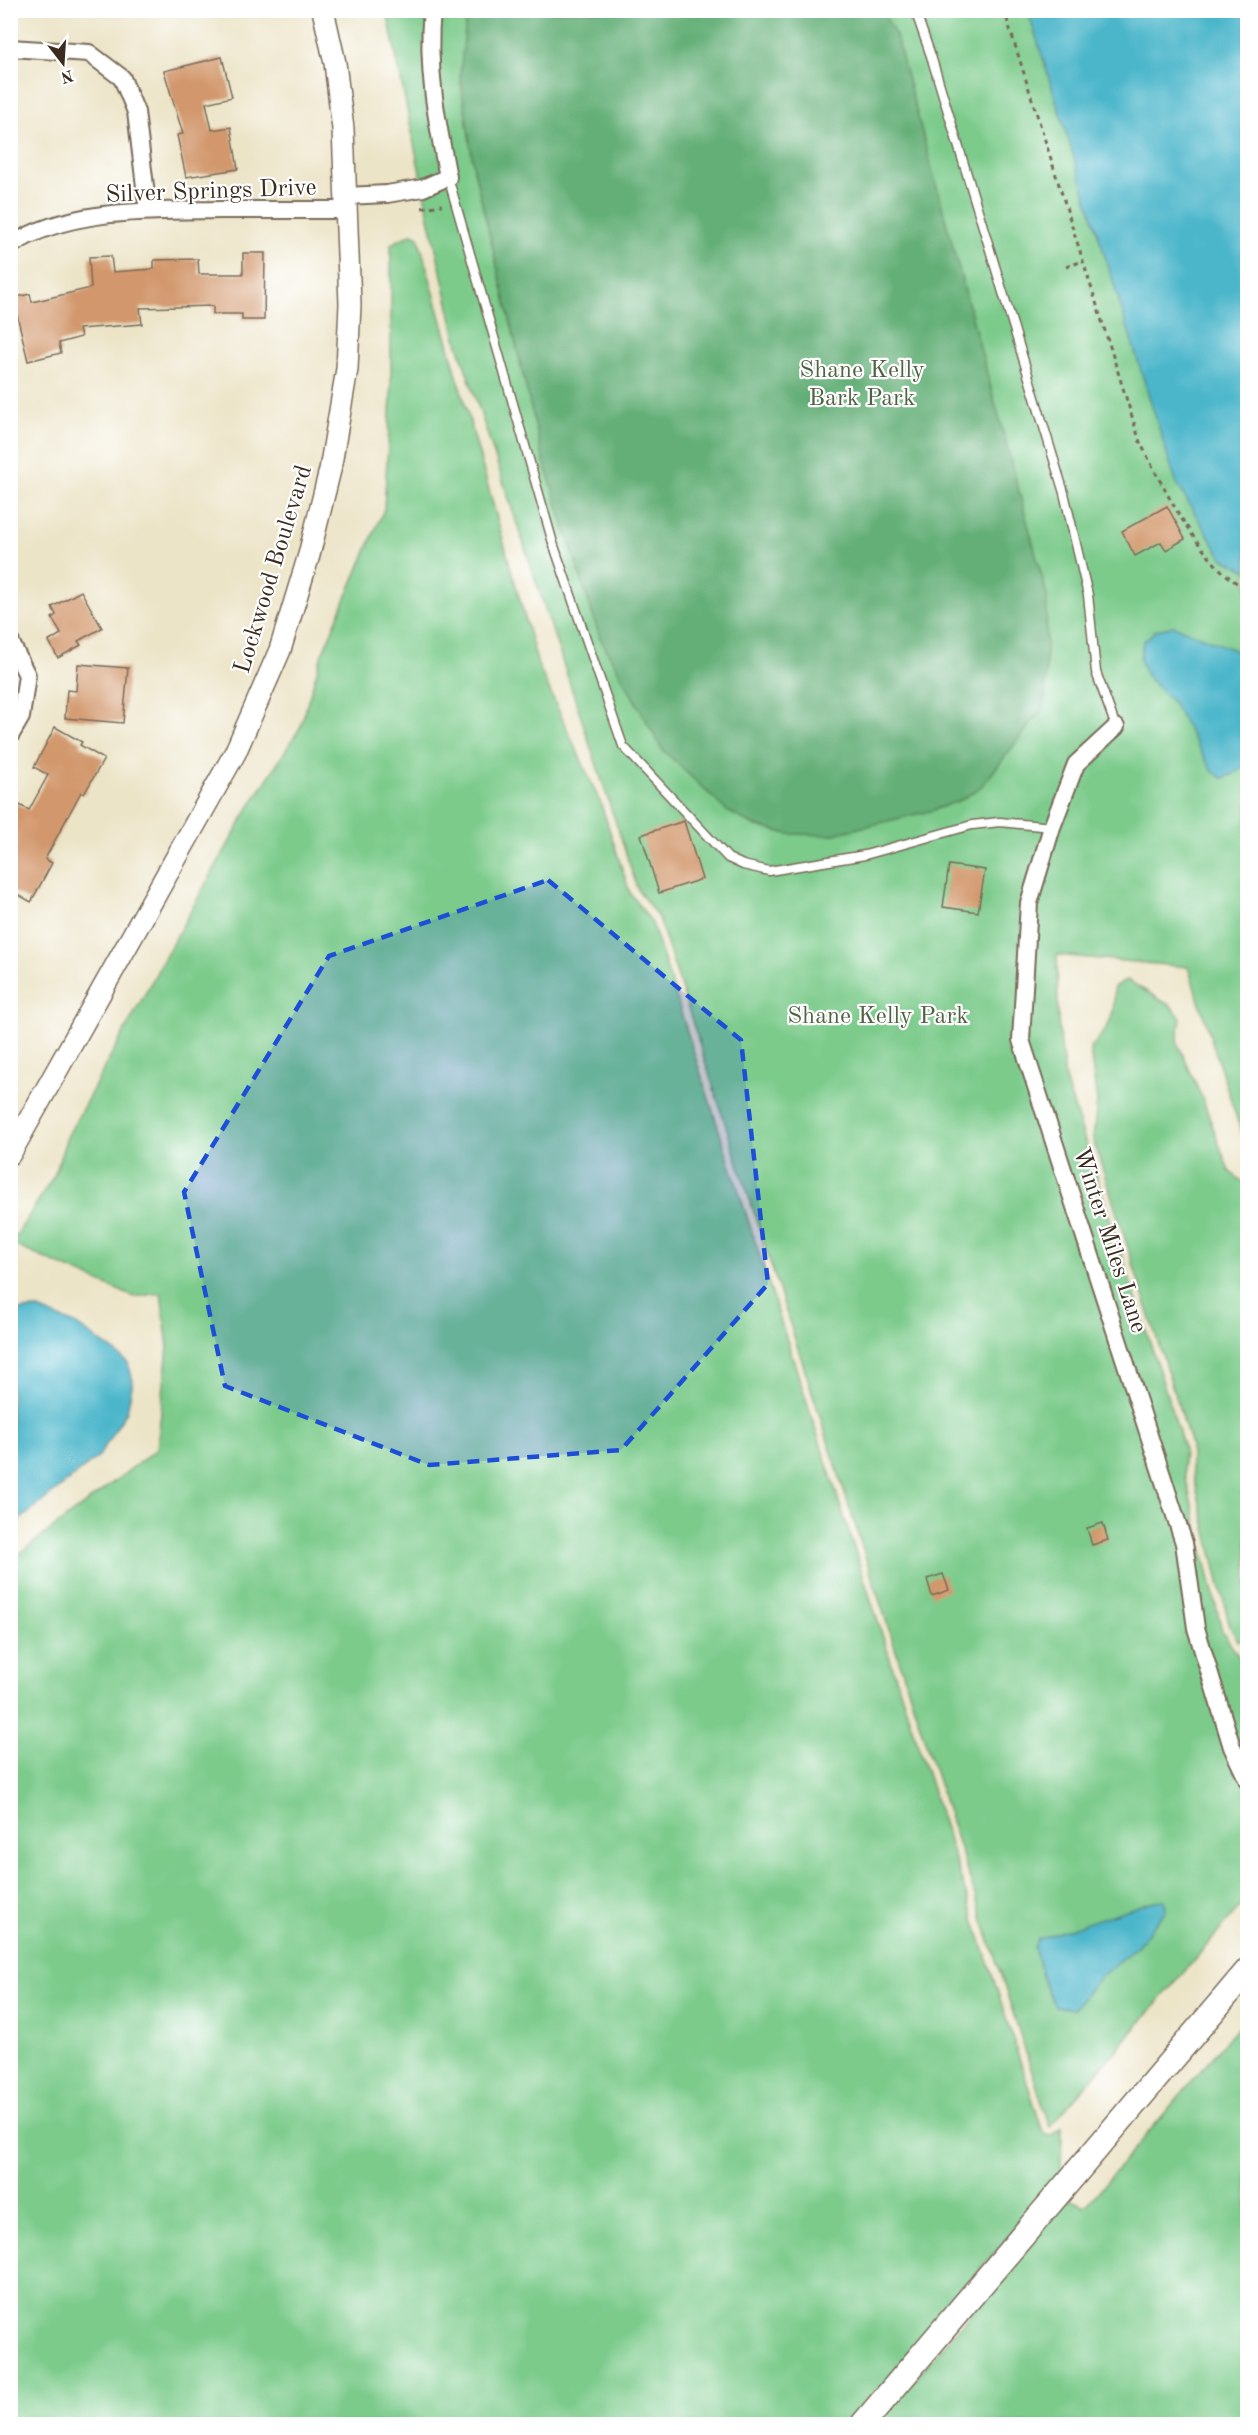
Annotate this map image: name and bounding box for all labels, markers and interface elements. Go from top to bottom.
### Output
north arrow [33,33,93,93]
text: N [58,66,75,85]
street label: Silver Springs Drive [105,176,317,208]
park label: Shane Kelly Bark Park [799,359,925,411]
street label: Lockwood Boulevard [231,463,317,677]
park label: Shane Kelly Park [787,1005,969,1029]
street label: Winter Miles Lane [1068,1145,1150,1336]

